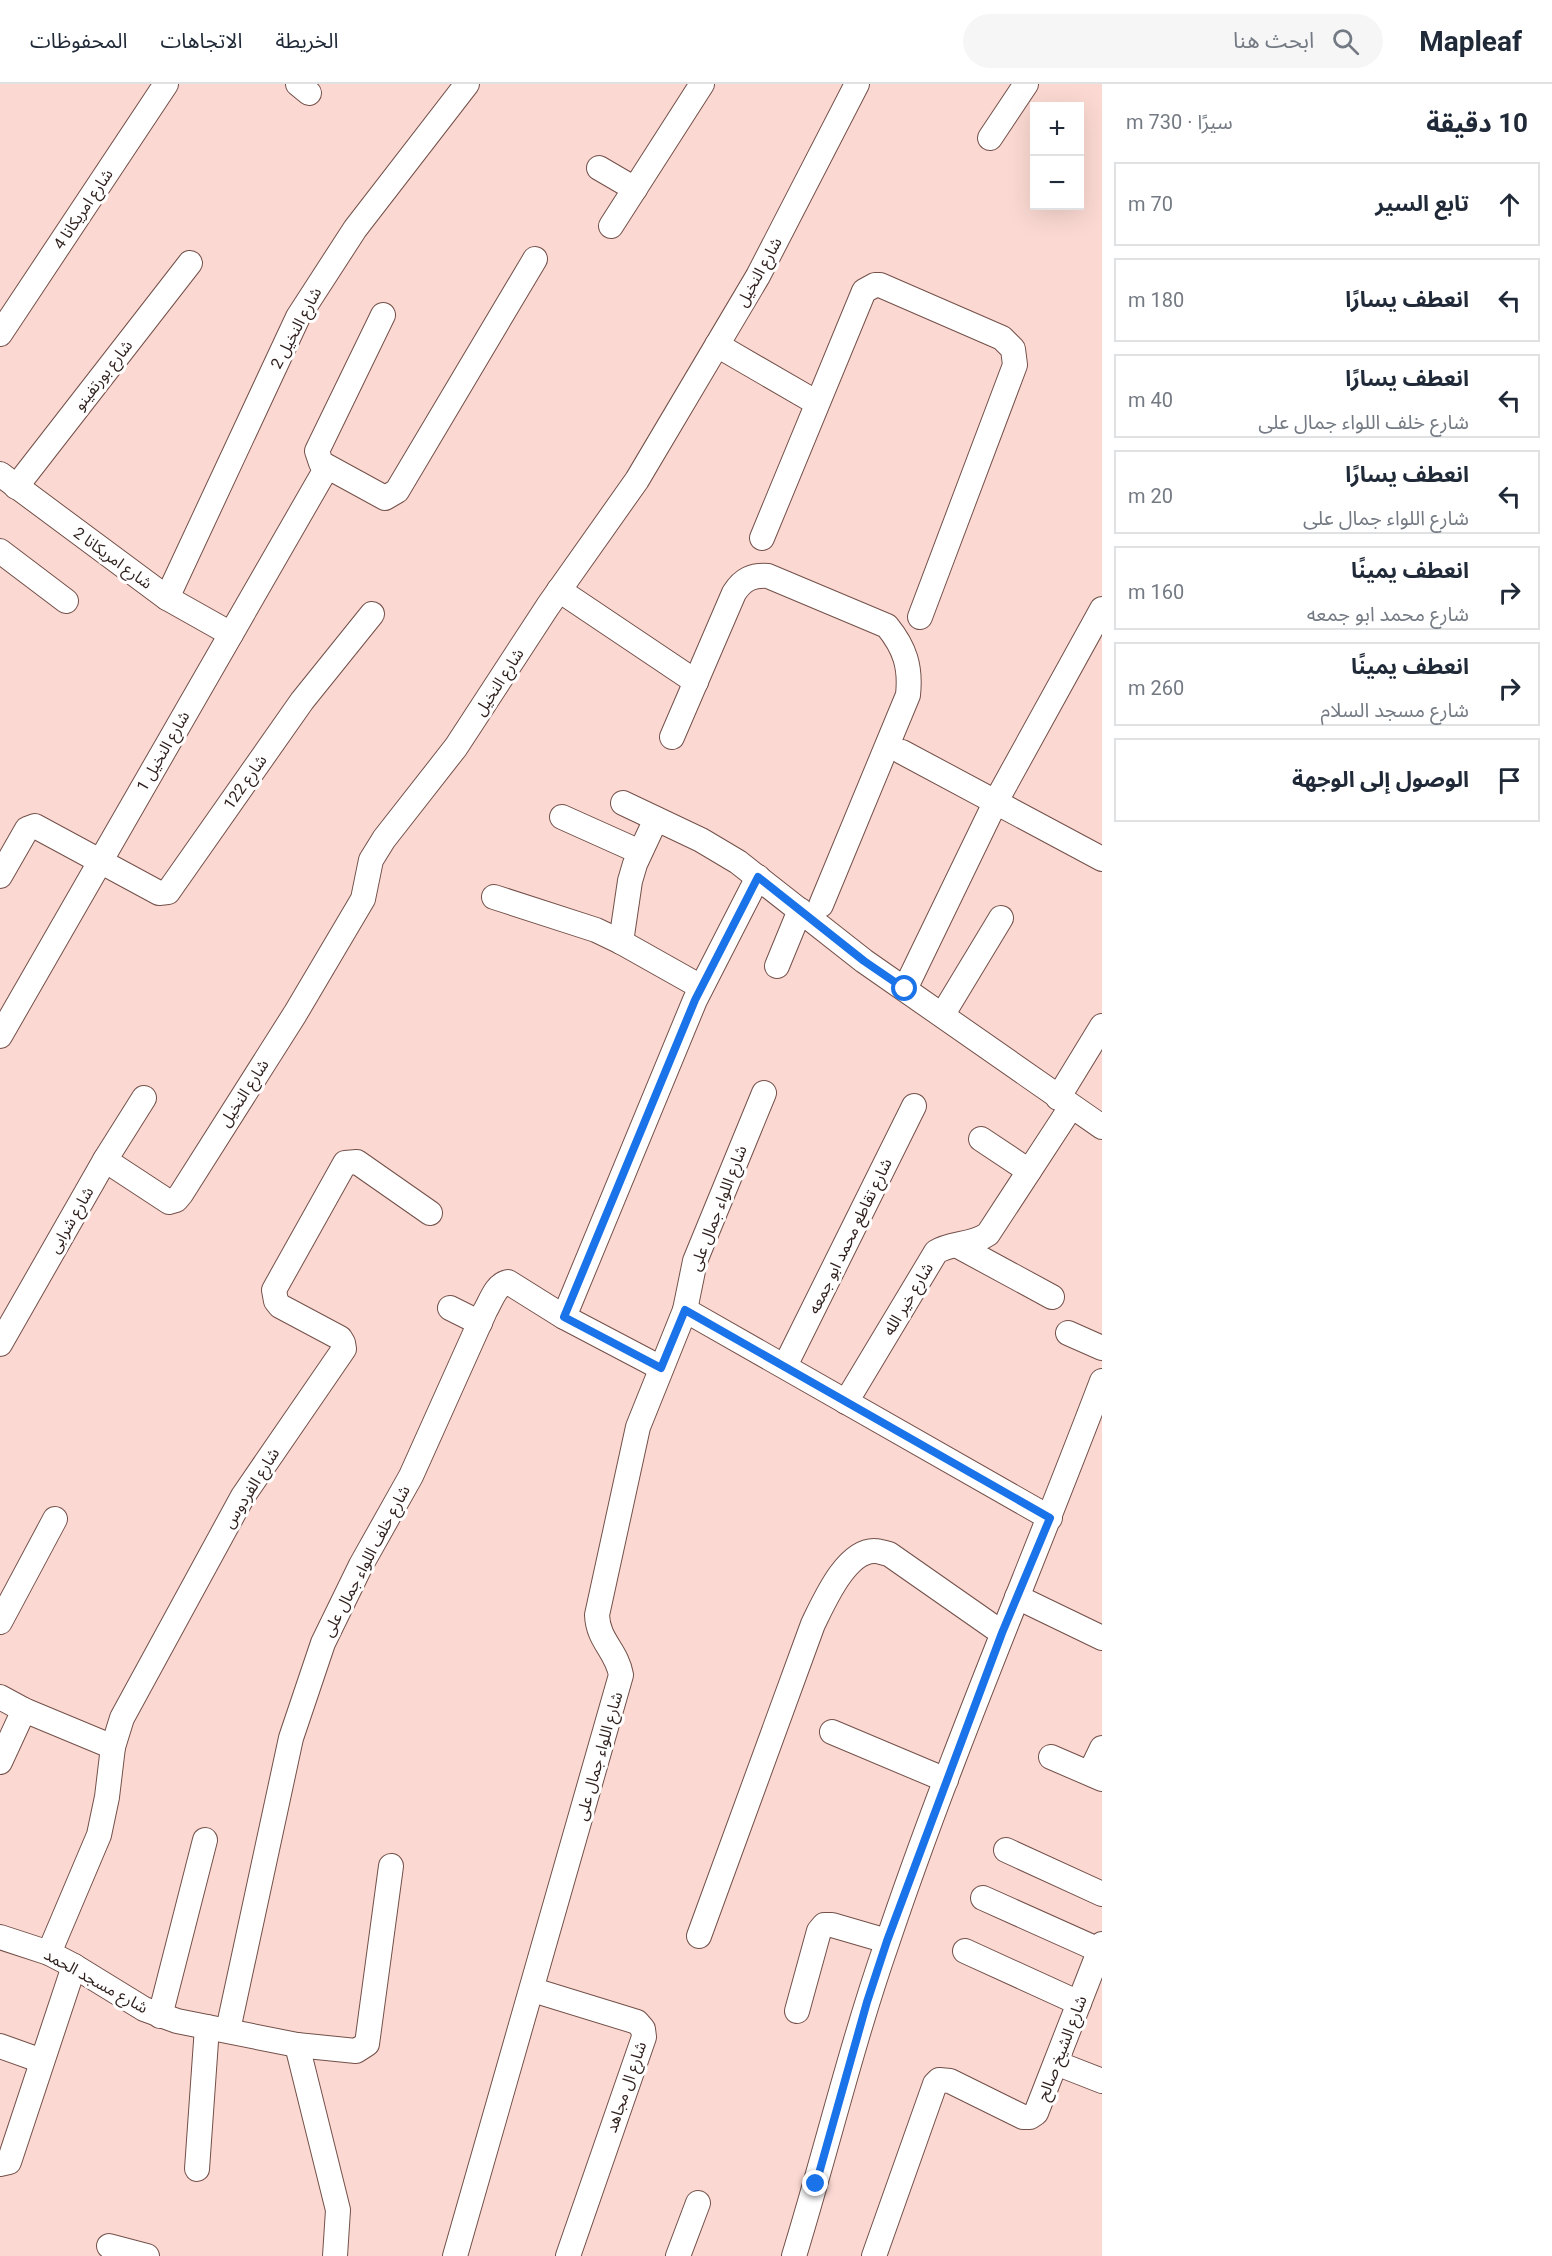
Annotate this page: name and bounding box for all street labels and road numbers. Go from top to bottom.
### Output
street label: شارع امريكانا 4 [49,165,119,254]
street label: شارع النخيل [732,234,788,311]
street label: شارع النخيل 2 [267,284,328,373]
street label: شارع بورتفينو [70,336,139,416]
street label: شارع امريكانا 2 [68,523,156,595]
street label: شارع النخيل [470,645,530,721]
street label: شارع النخيل 1 [132,708,196,796]
street label: شارع 122 [219,751,273,815]
street label: شارع النخيل [215,1056,275,1132]
street label: شارع اللواء جمال على [685,1143,753,1275]
street label: شارع تقاطع محمد ابو جمعه [804,1155,899,1318]
street label: شارع شرابى [44,1183,100,1258]
street label: شارع خير الله [879,1259,940,1340]
street label: شارع الفردوس [219,1444,286,1533]
street label: شارع خلف اللواء جمال على [318,1482,417,1641]
street label: شارع اللواء جمال على [572,1690,629,1823]
street label: شارع مسجد الحمد [39,1945,151,2020]
street label: شارع الشيخ صالح [1033,1993,1094,2104]
street label: شارع ال مجاهد [602,2039,653,2136]

